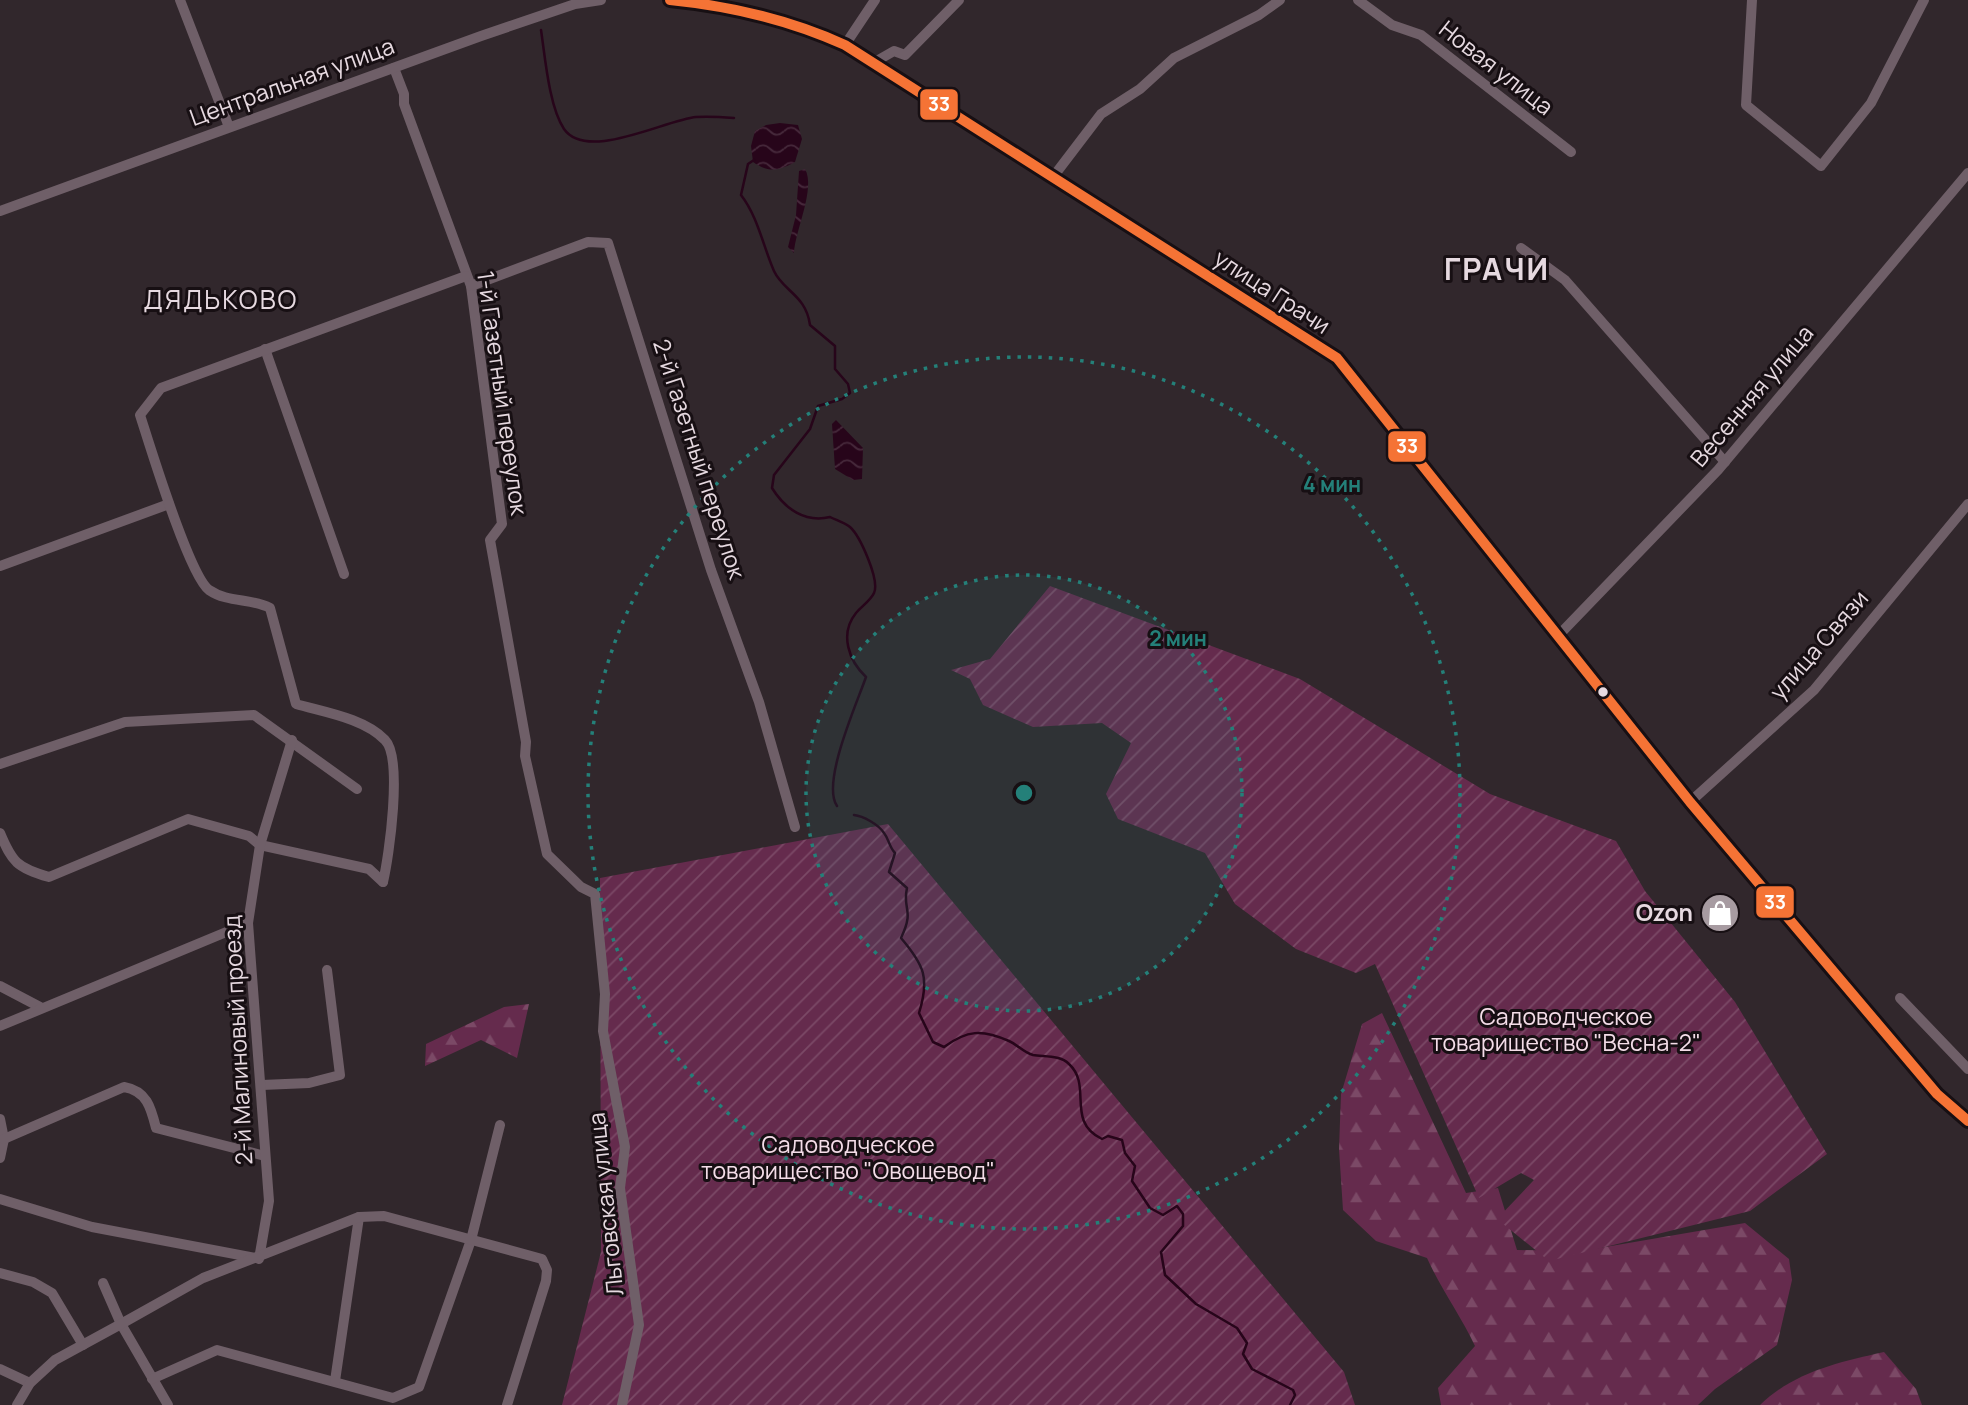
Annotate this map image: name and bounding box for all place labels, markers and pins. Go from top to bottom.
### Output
unlabelled marker [1596,685,1610,699]
centre of rings [1012,781,1036,805]
shop icon: Ozon [1699,892,1741,934]
place label: Ozon [1636,896,1693,928]

